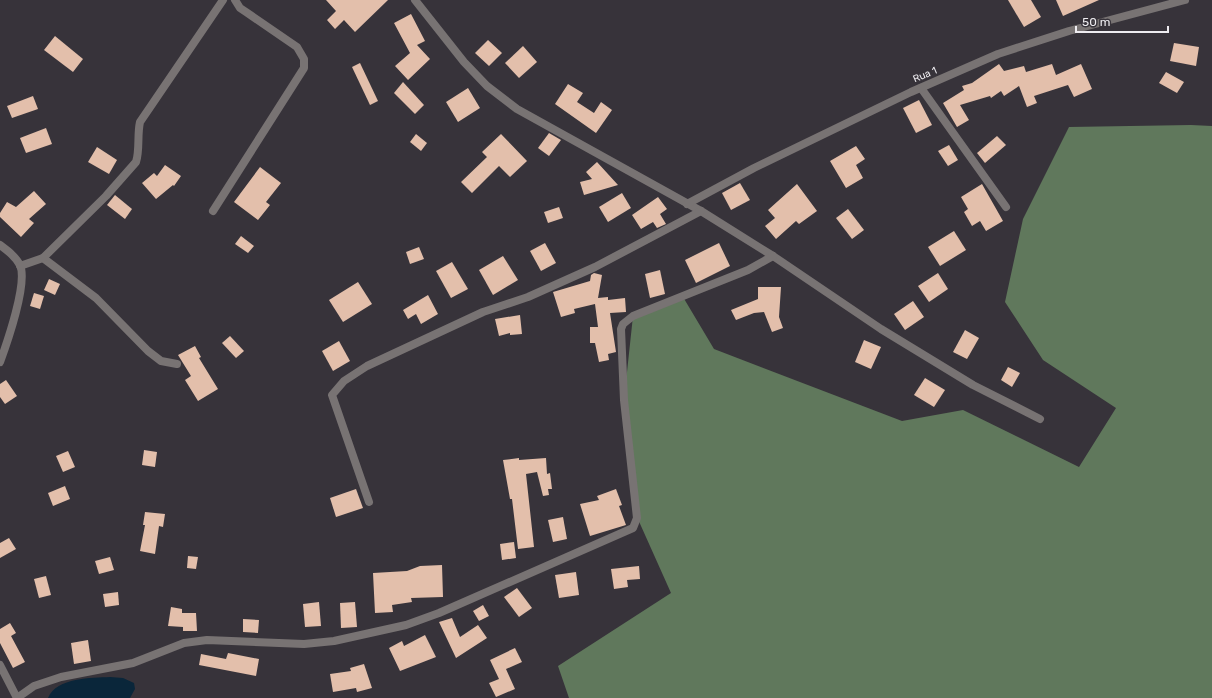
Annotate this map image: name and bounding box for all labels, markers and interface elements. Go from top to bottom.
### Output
scale bar [1076,8,1168,34]
text: 50 m [1082,15,1110,29]
street label: Rua 1 [911,65,939,85]

